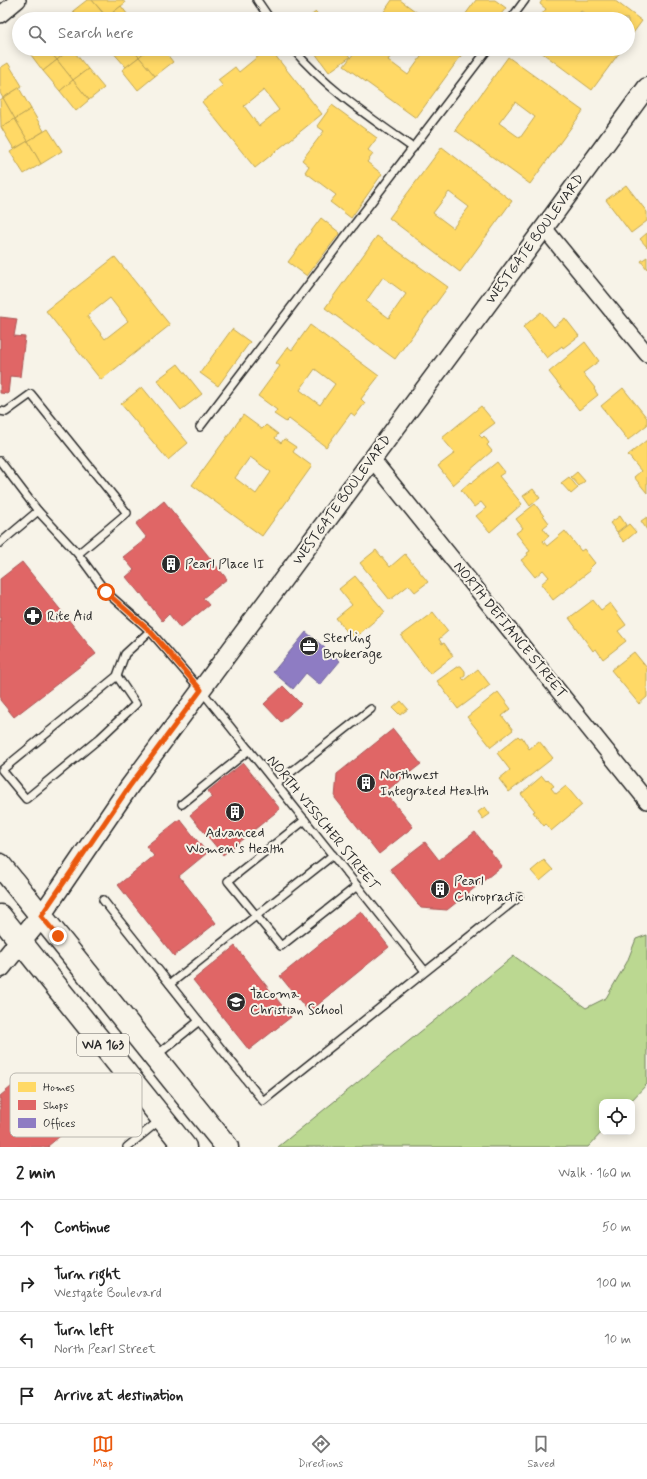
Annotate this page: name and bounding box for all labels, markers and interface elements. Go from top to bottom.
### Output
search box [12,12,635,56]
icon: search [26,23,48,45]
text: Search here [58,24,134,44]
street label: WESTGATE BOULEVARD [482,170,588,308]
street label: WESTGATE BOULEVARD [289,431,395,569]
building icon: Pearl Place II [160,553,182,575]
place label: Pearl Place II [185,555,264,573]
street label: NORTH DEFIANCE STREET [449,558,571,702]
route start [97,583,115,601]
pharmacy icon: Rite Aid [22,605,44,627]
place label: Rite Aid [47,607,92,625]
place label: Sterling Brokerage [323,629,383,664]
office icon: Sterling Brokerage [298,635,320,657]
street label: NORTH VISSCHER STREET [263,752,383,895]
place label: Northwest Integrated Health [380,766,489,801]
building icon: Northwest Integrated Health [355,772,377,794]
building icon: Advanced Women's Health [224,801,246,823]
place label: Advanced Women's Health [186,824,284,858]
place label: Pearl Chiropractic [454,872,524,906]
building icon: Pearl Chiropractic [429,878,451,900]
route end [49,927,67,945]
place label: Tacoma Christian School [250,985,343,1019]
school or university icon: Tacoma Christian School [225,991,247,1013]
road number: WA 163 [77,1034,129,1056]
legend [10,1073,142,1137]
text: Homes [43,1081,75,1095]
text: Shops [43,1099,68,1113]
map controls [599,1099,635,1135]
button: locate [599,1099,635,1135]
text: Offices [43,1117,75,1131]
text: 2 min [16,1162,56,1184]
text: Walk · 160 m [558,1165,631,1182]
icon: ahead [16,1217,38,1239]
text: Continue [54,1218,110,1238]
text: 50 m [602,1219,631,1236]
text: Turn right [54,1265,121,1285]
icon: right [16,1273,38,1295]
text: 100 m [596,1275,631,1292]
text: Westgate Boulevard [54,1285,162,1302]
text: Turn left [54,1321,114,1341]
icon: left [16,1329,38,1351]
text: 10 m [604,1331,631,1348]
text: North Pearl Street [54,1341,156,1358]
icon: arrive [16,1385,38,1407]
text: Arrive at destination [54,1386,183,1406]
tab: Map [92,1433,114,1471]
tab: Directions [298,1433,343,1471]
tab: Saved [527,1433,555,1471]

